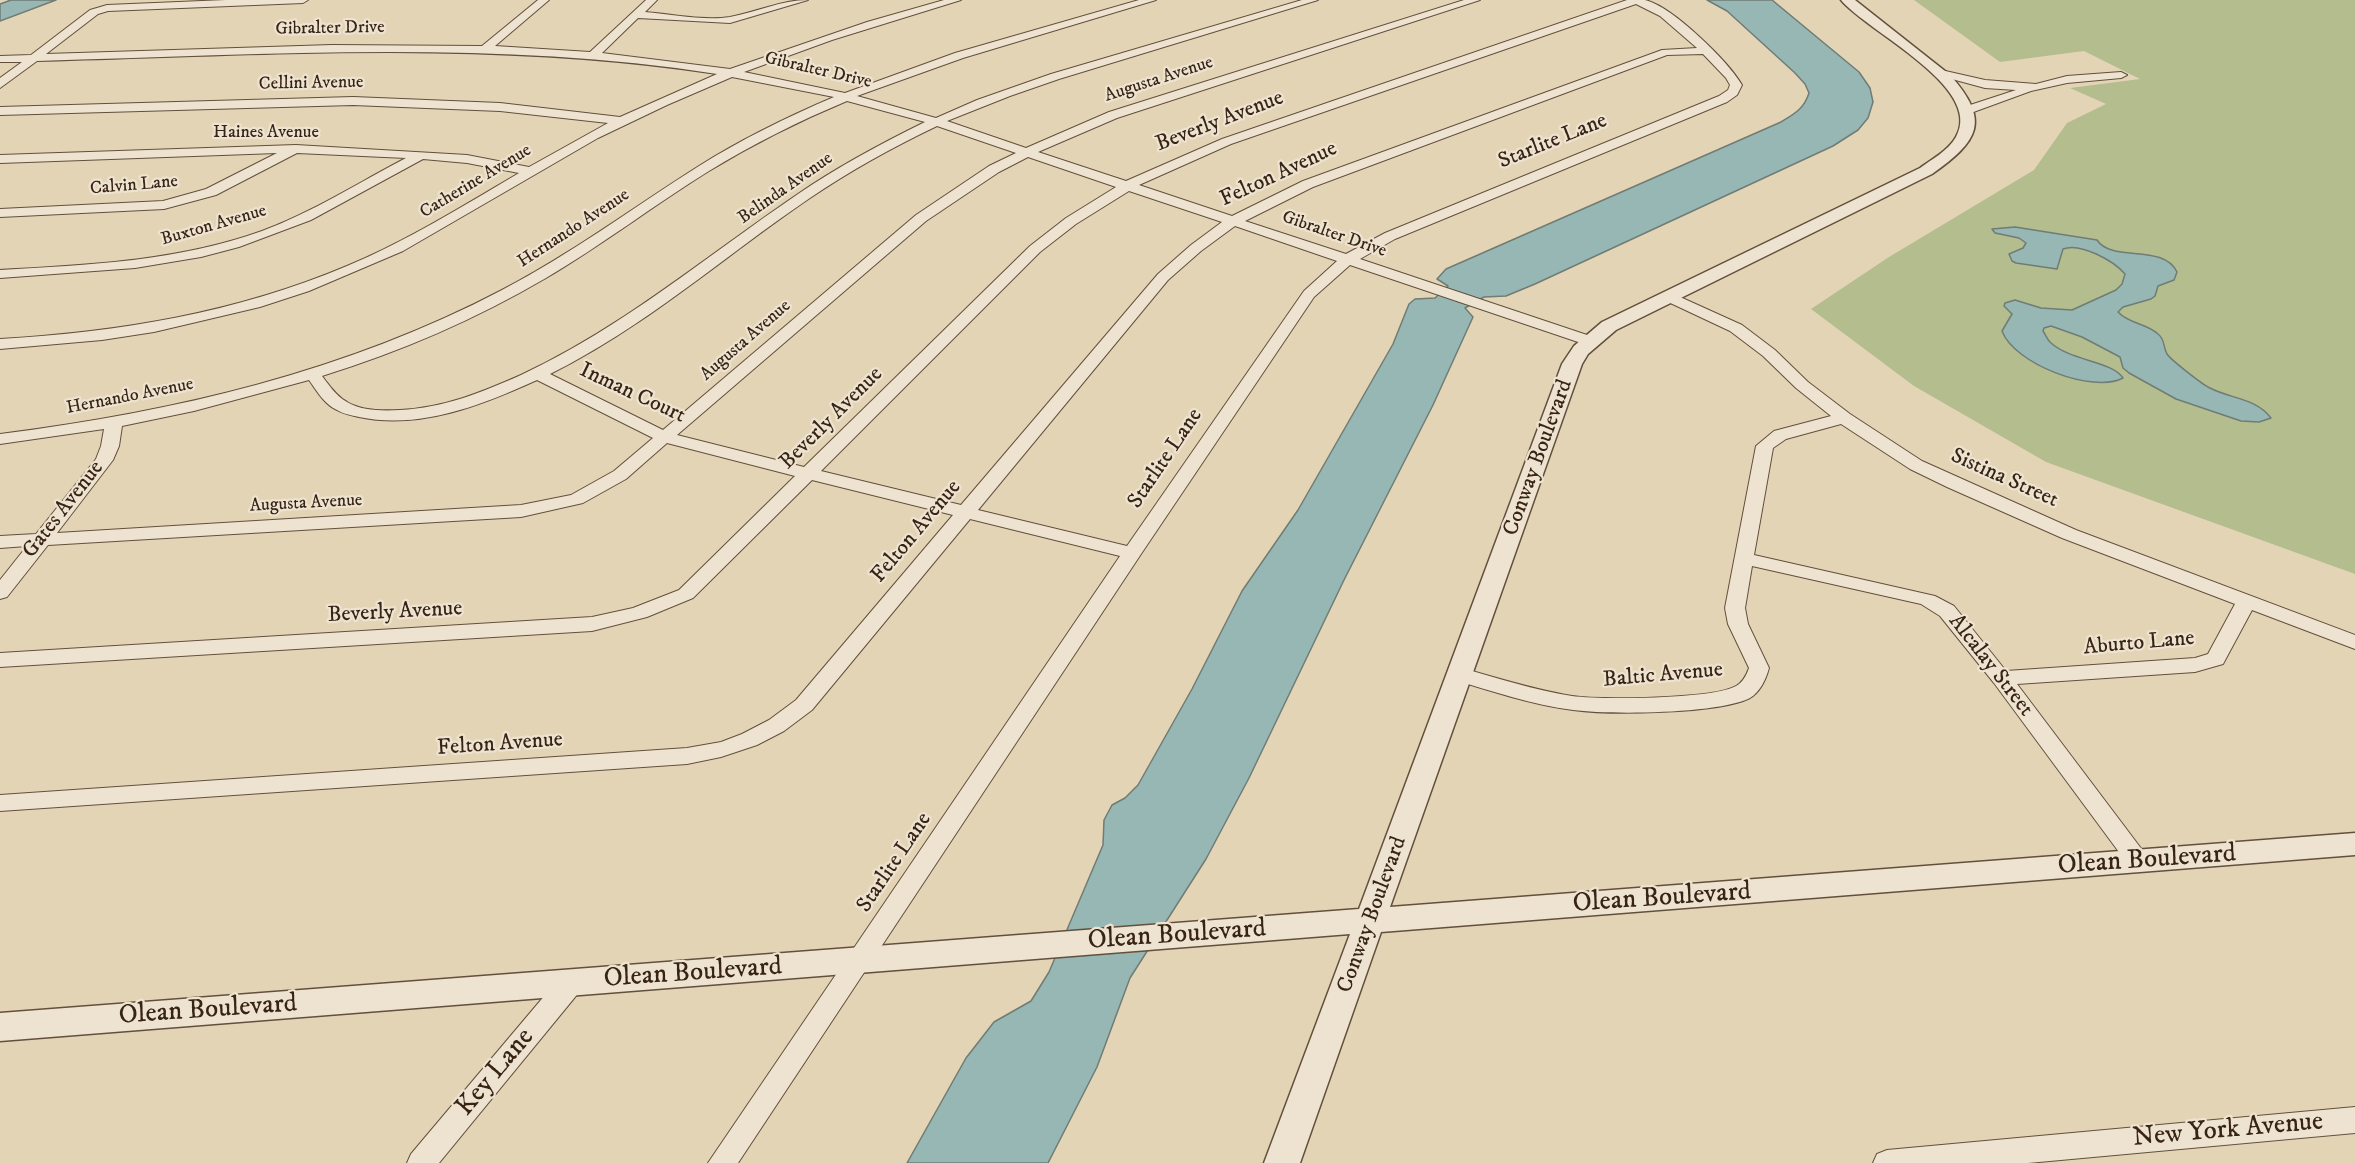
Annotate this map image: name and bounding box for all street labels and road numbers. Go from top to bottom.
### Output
street label: Gibralter Drive [275,17,385,41]
street label: Gibralter Drive [762,48,874,94]
street label: Augusta Avenue [1102,52,1216,108]
street label: Cellini Avenue [258,72,364,96]
street label: Beverly Avenue [1152,86,1288,158]
street label: Starlite Lane [1495,108,1611,176]
street label: Haines Avenue [213,122,319,144]
street label: Felton Avenue [1216,136,1342,214]
street label: Catherine Avenue [416,140,536,224]
street label: Belinda Avenue [734,148,838,230]
street label: Calvin Lane [89,171,179,201]
street label: Hernando Avenue [514,185,634,273]
street label: Buxton Avenue [159,201,269,251]
street label: Gibralter Drive [1279,207,1389,263]
street label: Augusta Avenue [696,296,796,386]
street label: Inman Court [575,358,689,430]
street label: Beverly Avenue [775,362,889,476]
street label: Hernando Avenue [65,374,195,420]
street label: Conway Boulevard [1499,376,1579,540]
street label: Starlite Lane [1123,404,1209,514]
street label: Sistina Street [1946,444,2062,514]
street label: Gates Avenue [18,456,110,564]
street label: Felton Avenue [866,475,968,589]
street label: Augusta Avenue [249,490,363,518]
street label: Beverly Avenue [327,596,463,630]
street label: Alcalay Street [1942,610,2038,722]
street label: Aburto Lane [2082,626,2196,662]
street label: Baltic Avenue [1602,658,1724,694]
street label: Felton Avenue [436,727,564,763]
street label: Starlite Lane [852,808,938,918]
street label: Conway Boulevard [1333,833,1413,997]
street label: Olean Boulevard [2057,839,2237,883]
street label: Olean Boulevard [1572,877,1752,921]
street label: Olean Boulevard [1087,914,1267,958]
street label: Olean Boulevard [603,952,783,996]
street label: Olean Boulevard [118,989,298,1033]
street label: Key Lane [450,1023,542,1123]
street label: New York Avenue [2131,1107,2325,1155]

